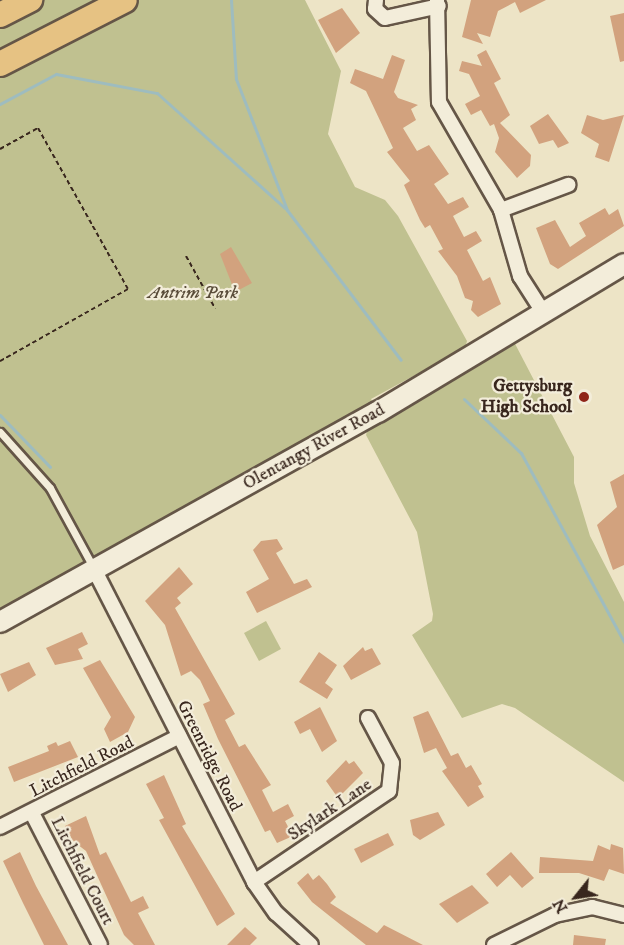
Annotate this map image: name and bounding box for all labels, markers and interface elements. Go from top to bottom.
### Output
park label: Antrim Park [148,282,238,304]
place label: Gettysburg High School [481,376,572,418]
marker: Gettysburg High School [577,390,591,404]
street label: Olentangy River Road [239,399,389,495]
street label: Greenridge Road [172,697,246,815]
street label: Litchfield Road [26,732,138,802]
street label: Skylark Lane [284,774,376,846]
street label: Litchfield Court [46,813,118,929]
north arrow [546,867,606,927]
text: N [548,895,572,917]

